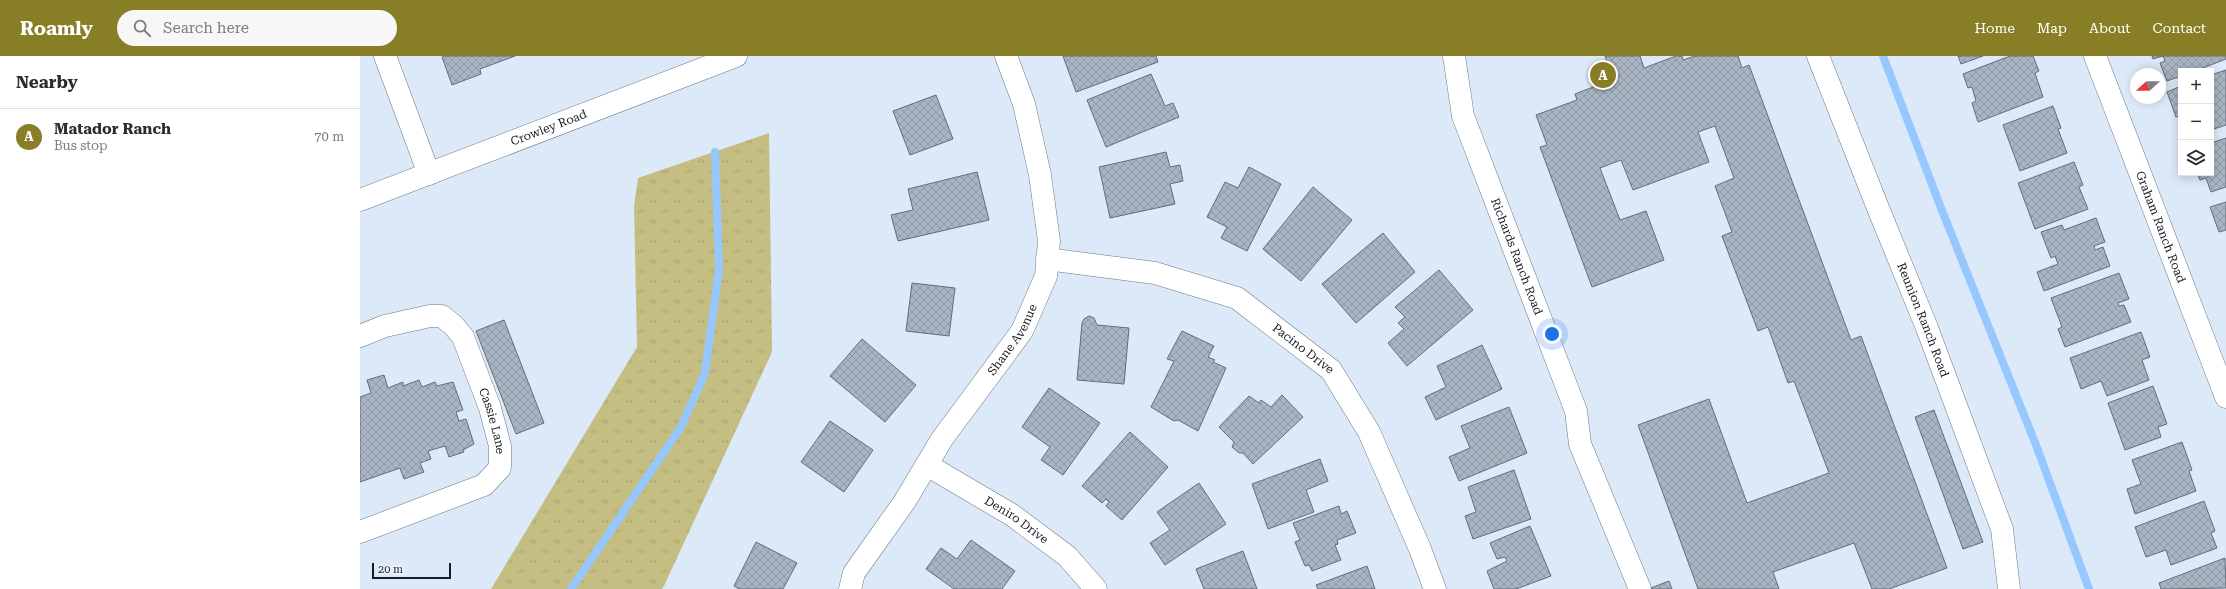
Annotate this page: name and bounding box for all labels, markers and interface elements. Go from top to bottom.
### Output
search box [117,10,397,46]
text: Roamly [20,17,93,40]
icon: search [131,17,153,39]
text: Search here [163,19,249,37]
text: Home [1974,20,2015,36]
text: Map [2037,20,2067,36]
text: About [2089,20,2131,36]
text: Contact [2153,20,2206,36]
pin: A [1590,60,1616,90]
north arrow [2130,68,2166,104]
map controls [2178,68,2214,176]
button: + [2178,68,2214,104]
text: Nearby [16,72,78,92]
button: − [2178,104,2214,140]
street label: Crowley Road [509,107,589,149]
text: Matador Ranch [54,120,171,138]
text: A [24,129,34,144]
text: 70 m [314,129,344,144]
text: Bus stop [54,138,108,153]
button: layers [2178,140,2214,176]
street label: Graham Ranch Road [2133,169,2189,285]
street label: Richards Ranch Road [1488,196,1546,317]
street label: Reunion Ranch Road [1894,261,1952,379]
street label: Shane Avenue [985,301,1040,378]
street label: Pacino Drive [1270,321,1337,377]
your location [1542,324,1562,344]
street label: Cassie Lane [476,386,507,454]
street label: Deniro Drive [982,493,1051,547]
scale bar [372,561,451,580]
text: 20 m [378,563,403,576]

